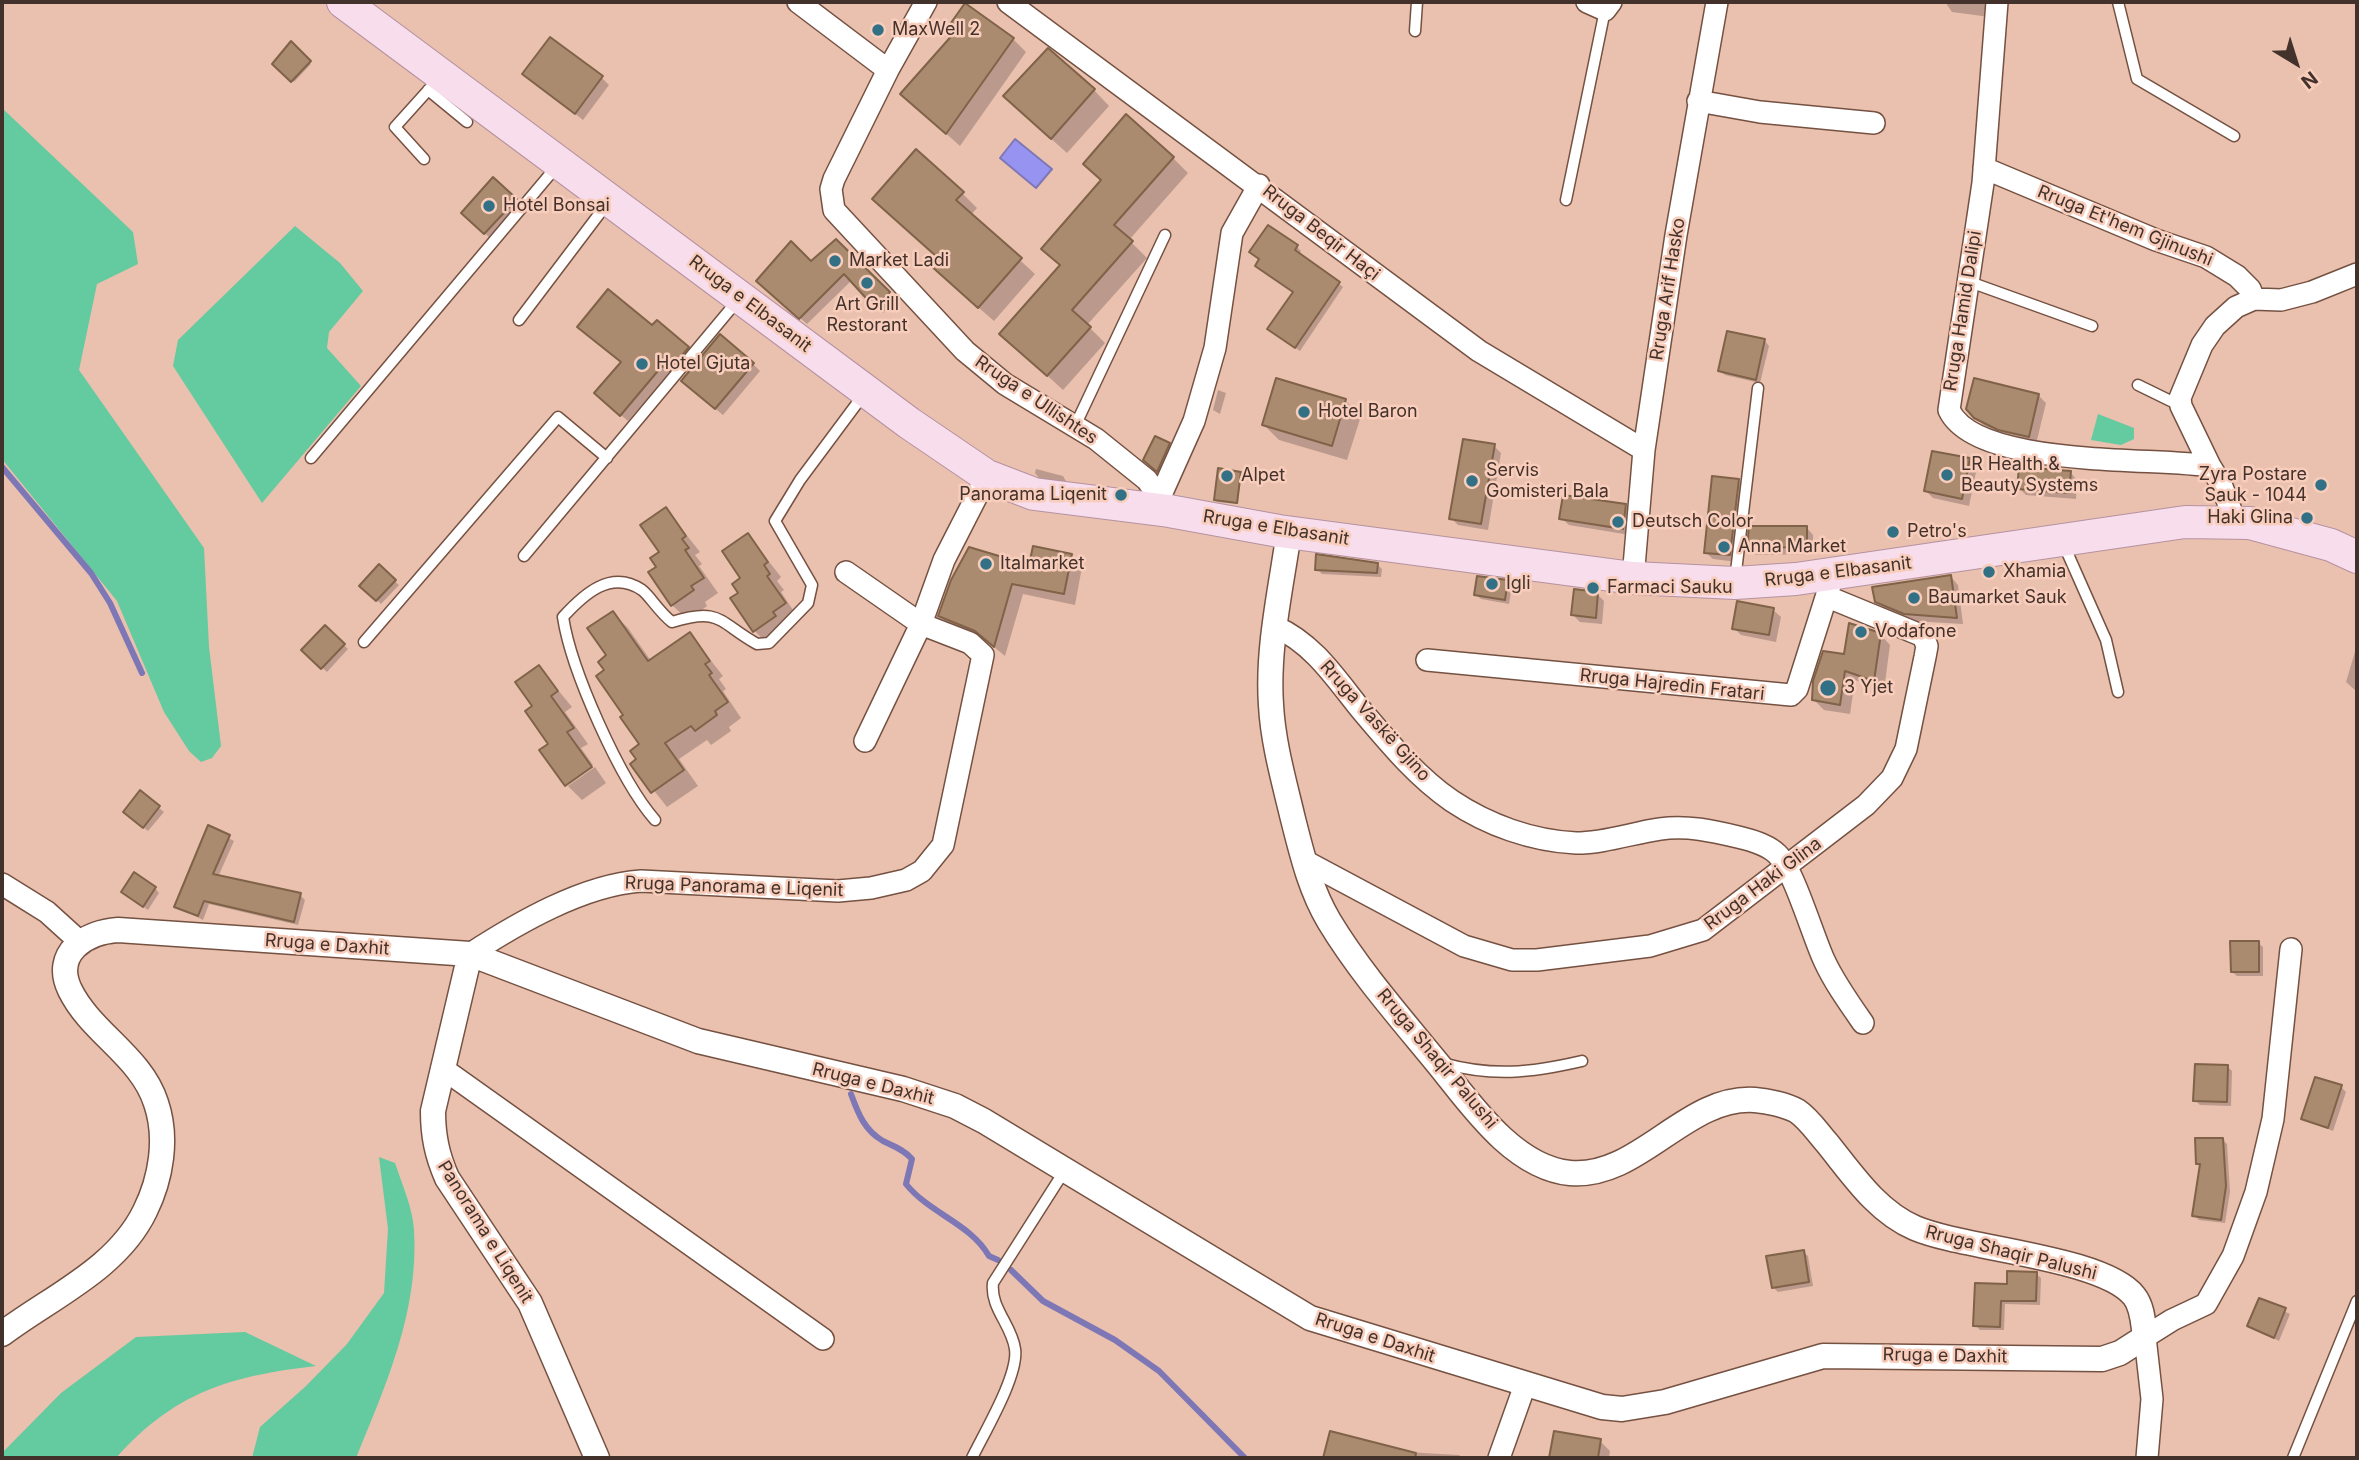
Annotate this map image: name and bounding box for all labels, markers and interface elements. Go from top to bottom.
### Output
place label: MaxWell 2 [892,19,980,41]
marker: MaxWell 2 [870,22,886,38]
north arrow [2261,28,2331,98]
text: N [2296,66,2322,93]
street label: Rruga Beqir Haçi [1258,181,1384,285]
street label: Rruga Et'hem Gjinushi [2034,181,2216,271]
place label: Hotel Bonsai [503,195,610,217]
marker: Hotel Bonsai [481,198,497,214]
street label: Rruga Arif Hasko [1646,216,1690,362]
street label: Rruga Hamid Dalipi [1940,229,1986,393]
place label: Market Ladi [849,250,949,272]
street label: Rruga e Elbasanit [685,251,815,357]
marker: Market Ladi [827,253,843,269]
marker: Art Grill Restorant [859,275,875,291]
place label: Art Grill Restorant [826,294,908,336]
street label: Rruga e Ullishtes [971,351,1101,449]
place label: Hotel Gjuta [656,353,750,375]
marker: Hotel Gjuta [634,356,650,372]
place label: Hotel Baron [1318,401,1418,423]
marker: Hotel Baron [1296,404,1312,420]
place label: LR Health & Beauty Systems [1961,454,2098,496]
place label: Servis Gomisteri Bala [1486,460,1609,503]
place label: Zyra Postare Sauk - 1044 [2199,464,2307,506]
place label: Alpet [1241,465,1285,487]
marker: LR Health & Beauty Systems [1939,467,1955,483]
marker: Alpet [1219,468,1235,484]
marker: Servis Gomisteri Bala [1464,473,1480,489]
marker: Zyra Postare Sauk - 1044 [2313,477,2329,493]
place label: Panorama Liqenit [959,484,1107,506]
marker: Panorama Liqenit [1113,487,1129,503]
street label: Rruga e Elbasanit [1201,506,1351,550]
place label: Haki Glina [2207,507,2293,529]
marker: Haki Glina [2299,510,2315,526]
place label: Deutsch Color [1632,511,1753,533]
marker: Deutsch Color [1610,514,1626,530]
place label: Petro's [1907,521,1967,543]
marker: Petro's [1885,524,1901,540]
place label: Anna Market [1738,536,1846,558]
marker: Anna Market [1716,539,1732,555]
street label: Rruga e Elbasanit [1763,552,1913,592]
place label: Italmarket [1000,553,1084,575]
marker: Italmarket [978,556,994,572]
place label: Xhamia [2003,561,2066,583]
marker: Xhamia [1981,564,1997,580]
place label: Igli [1506,573,1531,595]
marker: Igli [1484,576,1500,592]
place label: Farmaci Sauku [1607,577,1733,599]
marker: Farmaci Sauku [1585,580,1601,596]
place label: Baumarket Sauk [1928,587,2067,609]
marker: Baumarket Sauk [1906,590,1922,606]
place label: Vodafone [1875,621,1956,643]
marker: Vodafone [1853,624,1869,640]
street label: Rruga Vaskë Gjino [1315,656,1435,786]
street label: Rruga Hajredin Fratari [1579,665,1765,705]
place label: 3 Yjet [1844,677,1893,699]
marker: 3 Yjet [1818,678,1838,698]
street label: Rruga Haki Glina [1700,833,1826,935]
street label: Rruga Panorama e Liqenit [624,872,844,902]
street label: Rruga e Daxhit [264,930,390,960]
street label: Rruga Shaqir Palushi [1372,985,1502,1133]
street label: Rruga e Daxhit [810,1058,936,1110]
street label: Panorama e Liqenit [433,1157,537,1307]
street label: Rruga Shaqir Palushi [1923,1221,2099,1285]
street label: Rruga e Daxhit [1312,1308,1438,1368]
street label: Rruga e Daxhit [1883,1344,2007,1368]

